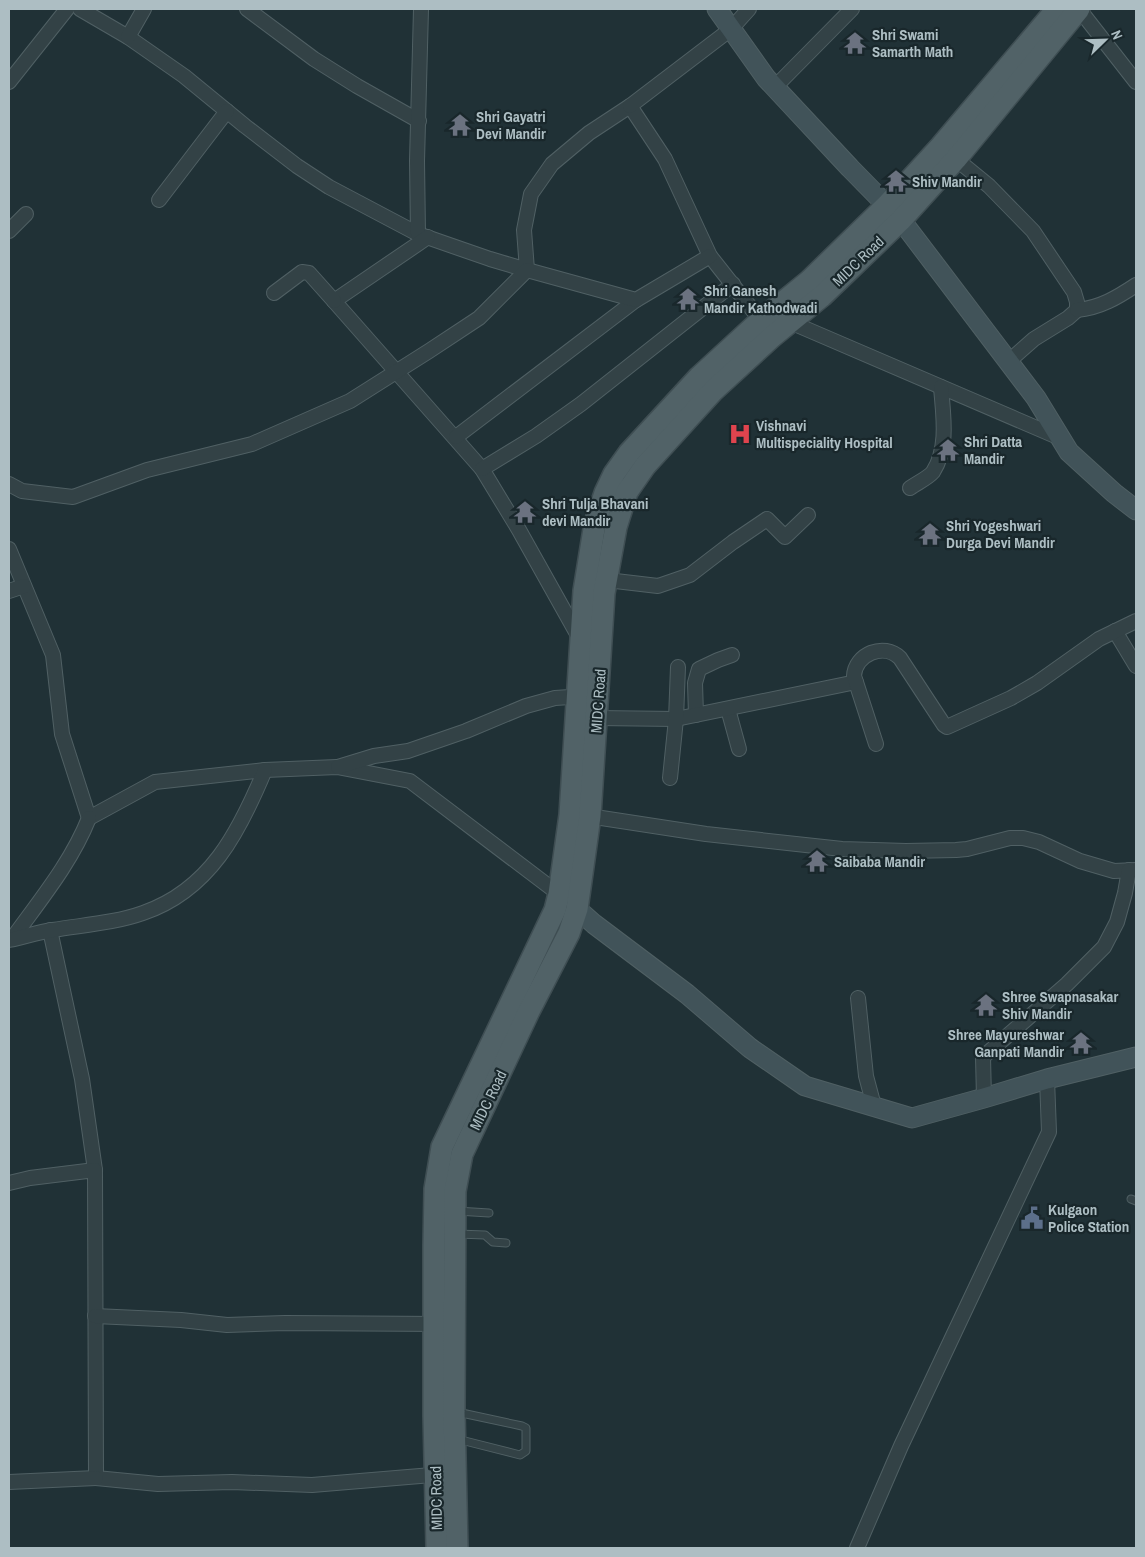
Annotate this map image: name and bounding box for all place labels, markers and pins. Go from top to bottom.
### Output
place label: Shri Swami Samarth Math [872,24,953,62]
temple icon: Shri Swami Samarth Math [842,30,868,56]
place label: Shri Gayatri Devi Mandir [476,106,546,144]
temple icon: Shri Gayatri Devi Mandir [447,112,473,138]
temple icon: Shiv Mandir [883,168,909,194]
place label: Shiv Mandir [912,171,982,192]
place label: Shri Ganesh Mandir Kathodwadi [704,280,817,318]
temple icon: Shri Ganesh Mandir Kathodwadi [675,286,701,312]
place label: Vishnavi Multispeciality Hospital [756,415,893,453]
hospital icon: Vishnavi Multispeciality Hospital [727,421,753,447]
place label: Shri Datta Mandir [964,431,1022,469]
temple icon: Shri Datta Mandir [935,437,961,463]
place label: Shri Tulja Bhavani devi Mandir [542,493,648,531]
temple icon: Shri Tulja Bhavani devi Mandir [512,499,538,525]
place label: Shri Yogeshwari Durga Devi Mandir [946,515,1055,553]
temple icon: Shri Yogeshwari Durga Devi Mandir [917,521,943,547]
temple icon: Saibaba Mandir [804,848,830,874]
place label: Saibaba Mandir [834,851,925,872]
place label: Shree Swapnasakar Shiv Mandir [1002,986,1118,1024]
temple icon: Shree Swapnasakar Shiv Mandir [973,992,999,1018]
place label: Shree Mayureshwar Ganpati Mandir [948,1024,1064,1062]
temple icon: Shree Mayureshwar Ganpati Mandir [1068,1030,1094,1056]
place label: Kulgaon Police Station [1048,1199,1129,1237]
public building icon: Kulgaon Police Station [1019,1205,1045,1231]

